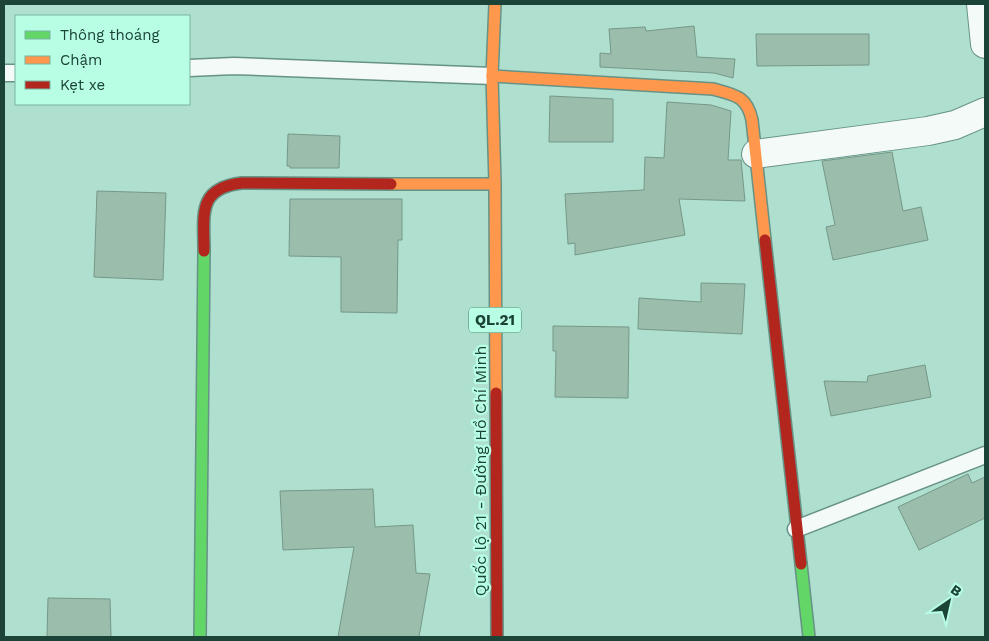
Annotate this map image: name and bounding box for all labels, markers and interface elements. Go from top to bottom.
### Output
legend [15,15,190,105]
text: Thông thoáng [60,26,159,44]
text: Chậm [60,51,102,69]
text: Kẹt xe [60,76,105,94]
road number: QL.21 [469,308,521,332]
street label: Quốc lộ 21 - Đường Hồ Chí Minh [471,346,490,596]
north arrow [924,576,974,626]
text: B [948,581,965,600]

